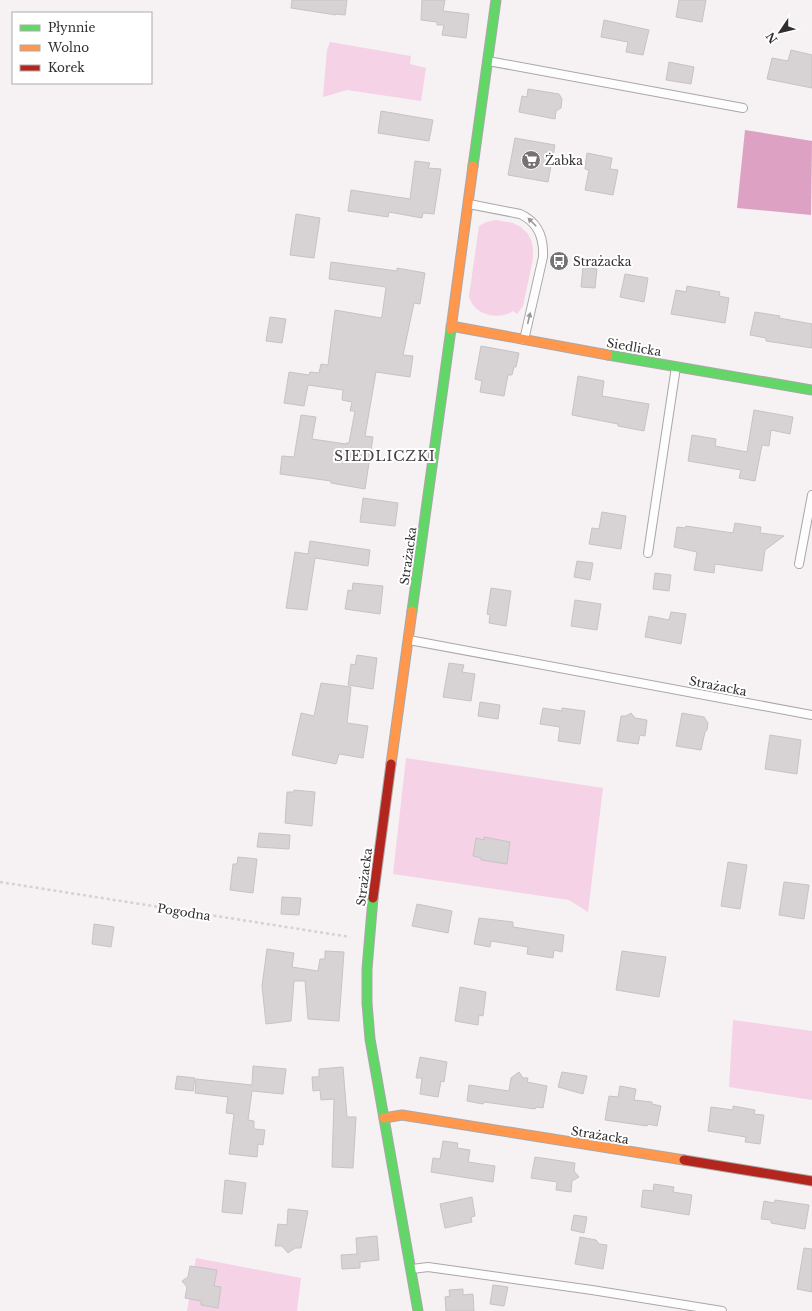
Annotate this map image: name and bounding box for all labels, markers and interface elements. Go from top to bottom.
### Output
legend [12,12,152,84]
north arrow [760,12,800,52]
text: Płynnie [48,20,95,35]
text: N [763,29,781,46]
text: Wolno [47,40,89,55]
text: Korek [48,60,85,75]
supermarket icon: Żabka [520,149,542,171]
place label: Żabka [545,152,583,168]
one-way arrow [527,217,537,227]
bus stop icon: Strażacka [548,250,570,272]
place label: Strażacka [573,254,632,269]
one-way arrow [526,312,532,324]
street label: Siedlicka [605,335,663,359]
district label: SIEDLICZKI [334,447,436,465]
street label: Strażacka [397,526,420,586]
street label: Strażacka [688,673,748,699]
street label: Strażacka [353,847,375,907]
street label: Pogodna [156,900,212,924]
street label: Strażacka [570,1123,630,1147]

